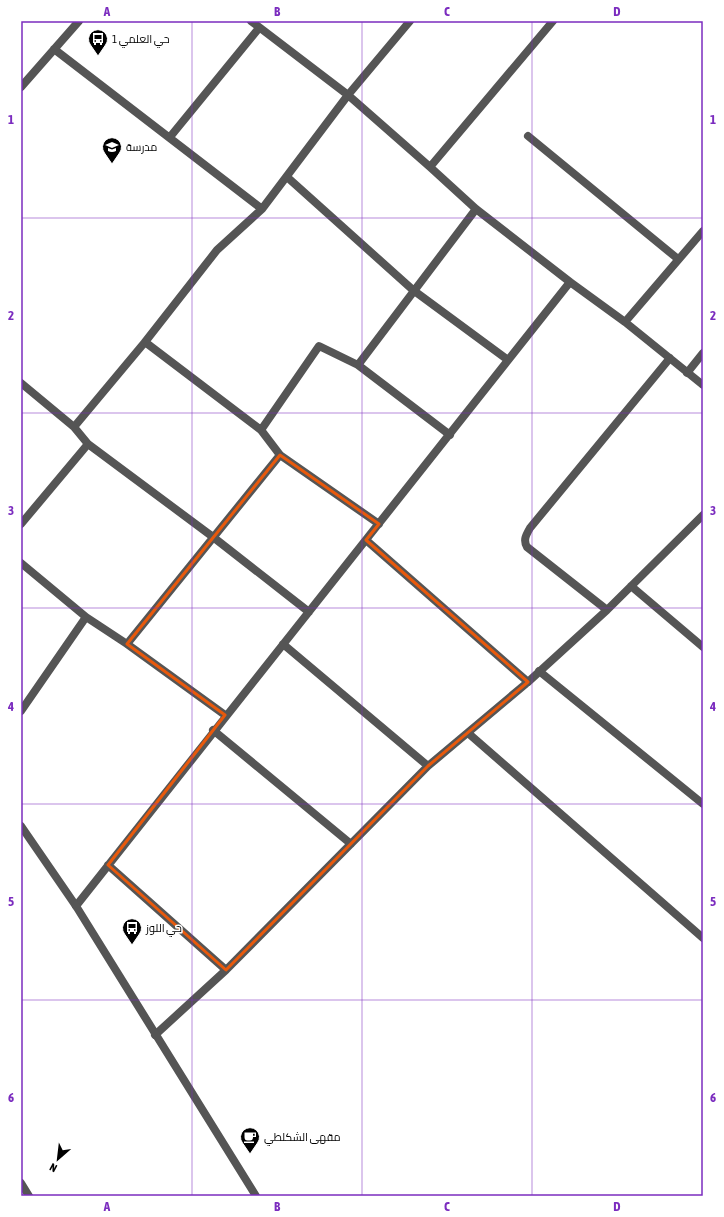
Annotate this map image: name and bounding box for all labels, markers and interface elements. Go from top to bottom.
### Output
text: A [103,4,111,19]
text: B [274,4,281,19]
text: C [444,4,450,19]
text: D [613,4,621,19]
bus stop icon: حي العلمي 1 [87,28,109,56]
place label: حي العلمي 1 [112,33,170,48]
text: 1 [8,112,14,127]
text: 1 [710,112,716,127]
school or university icon: مدرسة [101,136,123,164]
place label: مدرسة [126,141,157,154]
text: 2 [8,308,14,323]
text: 2 [710,308,716,323]
text: 3 [8,503,14,518]
text: 3 [710,503,716,518]
text: 4 [7,699,14,714]
text: 4 [709,699,716,714]
text: 5 [8,894,14,909]
text: 5 [710,894,716,909]
bus stop icon: حي اللوز [121,917,143,945]
place label: حي اللوز [145,922,182,937]
text: 6 [8,1090,14,1105]
text: 6 [710,1090,716,1105]
cafe icon: مقهى الشكلطي [239,1126,261,1154]
place label: مقهى الشكلطي [264,1131,341,1146]
north arrow [38,1139,78,1179]
text: N [48,1161,59,1175]
text: A [103,1199,111,1214]
text: B [274,1199,281,1214]
text: C [444,1199,450,1214]
text: D [613,1199,621,1214]

